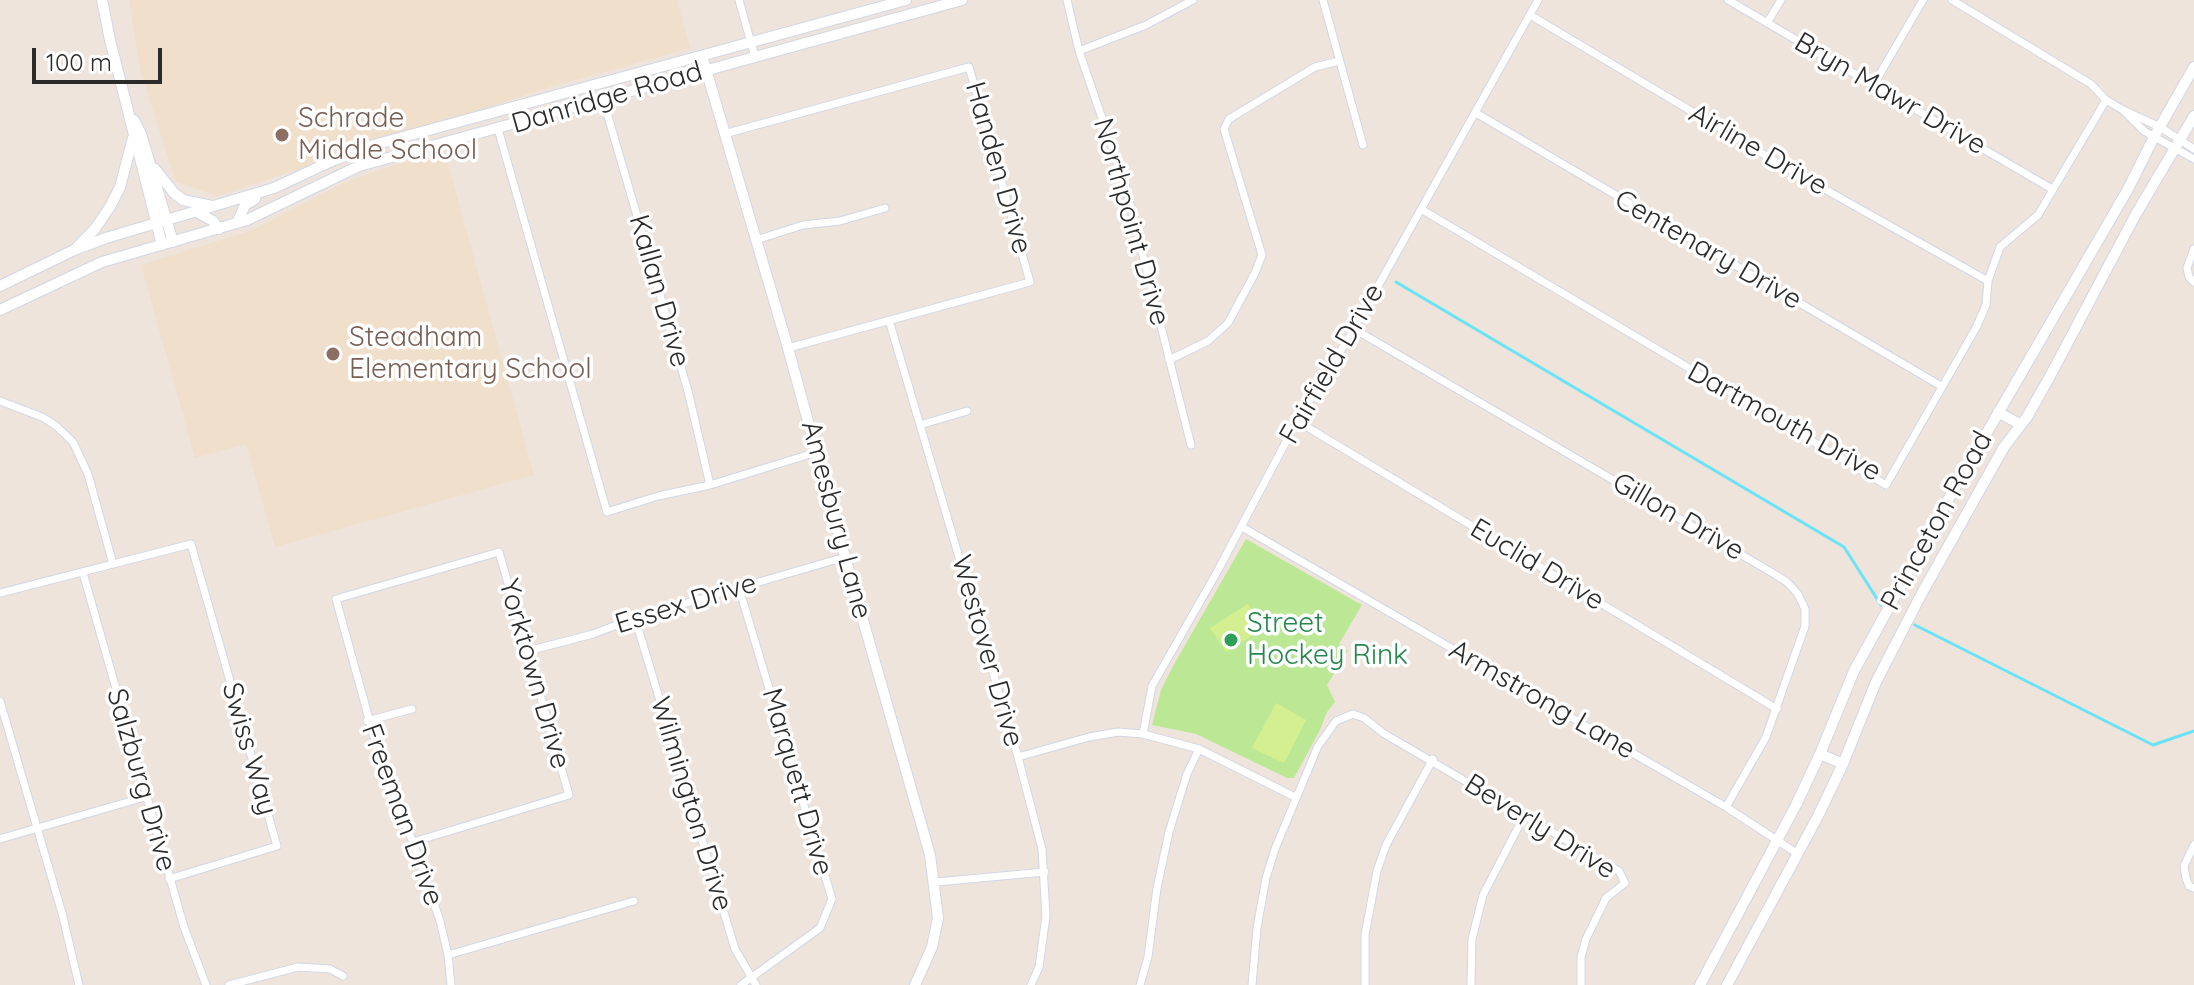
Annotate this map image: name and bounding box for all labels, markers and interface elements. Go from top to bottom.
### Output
street label: Bryn Mawr Drive [1788,26,1992,162]
scale bar [36,32,166,82]
text: 100 m [46,47,112,77]
street label: Danridge Road [508,55,706,141]
street label: Handen Drive [957,78,1039,258]
street label: Airline Drive [1683,97,1833,203]
place label: Schrade Middle School [298,102,477,168]
street label: Northpoint Drive [1085,114,1177,330]
marker: Schrade Middle School [273,126,291,144]
street label: Centenary Drive [1609,183,1807,317]
street label: Kallan Drive [621,211,697,371]
street label: Fairfield Drive [1273,278,1391,450]
place label: Steadham Elementary School [349,321,592,387]
marker: Steadham Elementary School [324,345,342,363]
street label: Dartmouth Drive [1681,355,1887,489]
street label: Amesbury Lane [793,417,879,623]
street label: Princeton Road [1874,426,2000,616]
street label: Gillon Drive [1606,466,1750,568]
street label: Euclid Drive [1464,512,1610,618]
street label: Westover Drive [944,551,1030,751]
street label: Essex Drive [611,567,761,641]
street label: Yorktown Drive [491,575,577,773]
place label: Street Hockey Rink [1247,607,1408,673]
marker: Street Hockey Rink [1222,631,1240,649]
street label: Armstrong Lane [1443,633,1641,767]
street label: Swiss Way [214,679,284,819]
street label: Salzburg Drive [99,685,183,875]
street label: Marquett Drive [754,685,840,879]
street label: Wilmington Drive [642,693,740,915]
street label: Freeman Drive [354,719,450,911]
street label: Beverly Drive [1458,767,1622,887]

